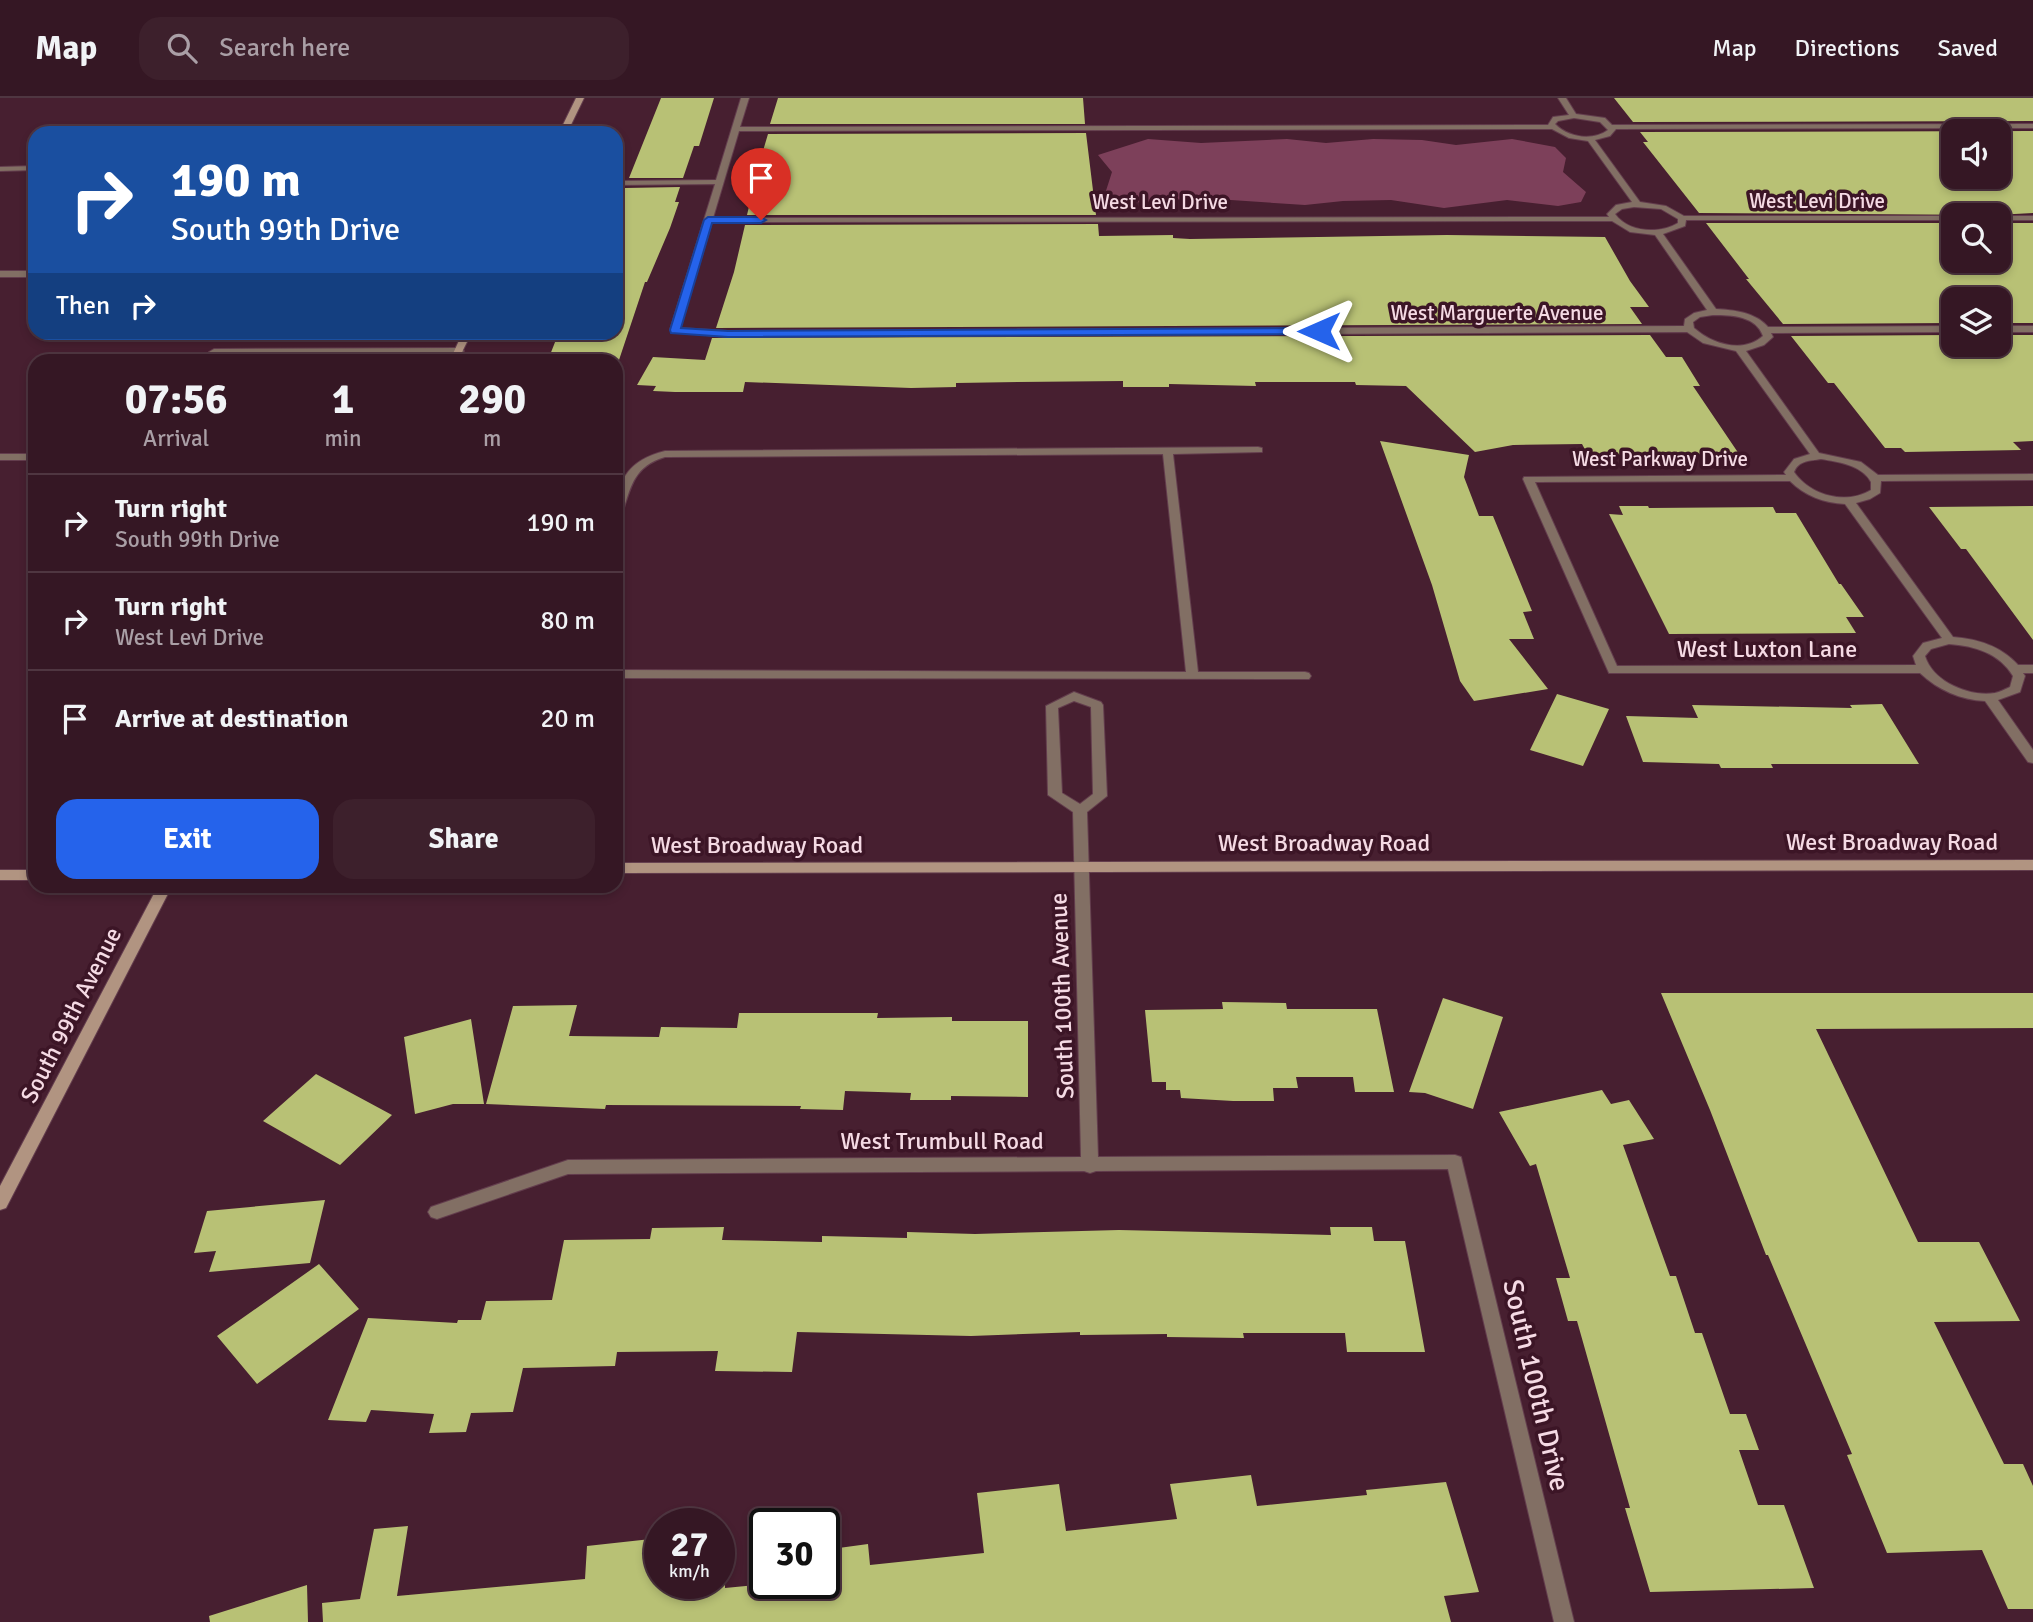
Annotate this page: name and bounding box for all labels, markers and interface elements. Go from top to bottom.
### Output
search box [139,17,629,80]
text: Map [35,28,97,69]
icon: search [163,29,201,67]
text: Search here [219,32,350,64]
text: Map [1712,33,1757,63]
text: Directions [1795,33,1900,63]
text: Saved [1938,33,1998,63]
map controls [1941,119,2011,357]
button: sound [1941,119,2011,189]
pin [731,148,791,220]
text: 190 m [171,150,301,210]
icon: right [56,154,147,245]
icon: arrive [742,159,780,197]
street label: West Levi Drive [1749,188,1885,214]
street label: West Levi Drive [1092,189,1228,215]
button: search [1941,203,2011,273]
text: South 99th Drive [171,210,400,249]
icon: right [124,287,162,325]
button: layers [1941,287,2011,357]
text: Then [56,290,110,322]
position arrow [1282,294,1356,368]
street label: West Marguerte Avenue [1390,300,1604,326]
text: 07:56 [125,374,228,425]
text: 1 [332,374,354,425]
text: 290 [458,374,526,425]
text: Arrival [143,424,209,453]
text: min [324,424,362,453]
text: m [483,424,501,453]
street label: West Parkway Drive [1572,446,1748,472]
text: Turn right [115,493,227,525]
icon: right [56,504,94,542]
text: 190 m [526,507,595,539]
text: South 99th Drive [115,525,280,554]
text: Turn right [115,591,227,623]
icon: right [56,602,94,640]
text: 80 m [540,605,595,637]
text: West Levi Drive [115,623,264,652]
street label: West Luxton Lane [1677,634,1857,664]
icon: arrive [56,700,94,738]
text: Arrive at destination [115,703,348,735]
text: 20 m [540,703,595,735]
button: Exit [56,799,319,879]
button: Share [333,799,595,879]
street label: West Broadway Road [1786,827,1998,857]
street label: West Broadway Road [1218,828,1430,858]
street label: West Broadway Road [651,830,863,860]
street label: South 100th Avenue [1043,892,1081,1100]
street label: South 99th Avenue [14,922,128,1108]
street label: West Trumbull Road [840,1126,1044,1156]
street label: South 100th Drive [1495,1276,1577,1494]
speed limit sign: 30 [749,1508,840,1599]
text: 27 [671,1523,708,1566]
text: km/h [669,1560,710,1582]

